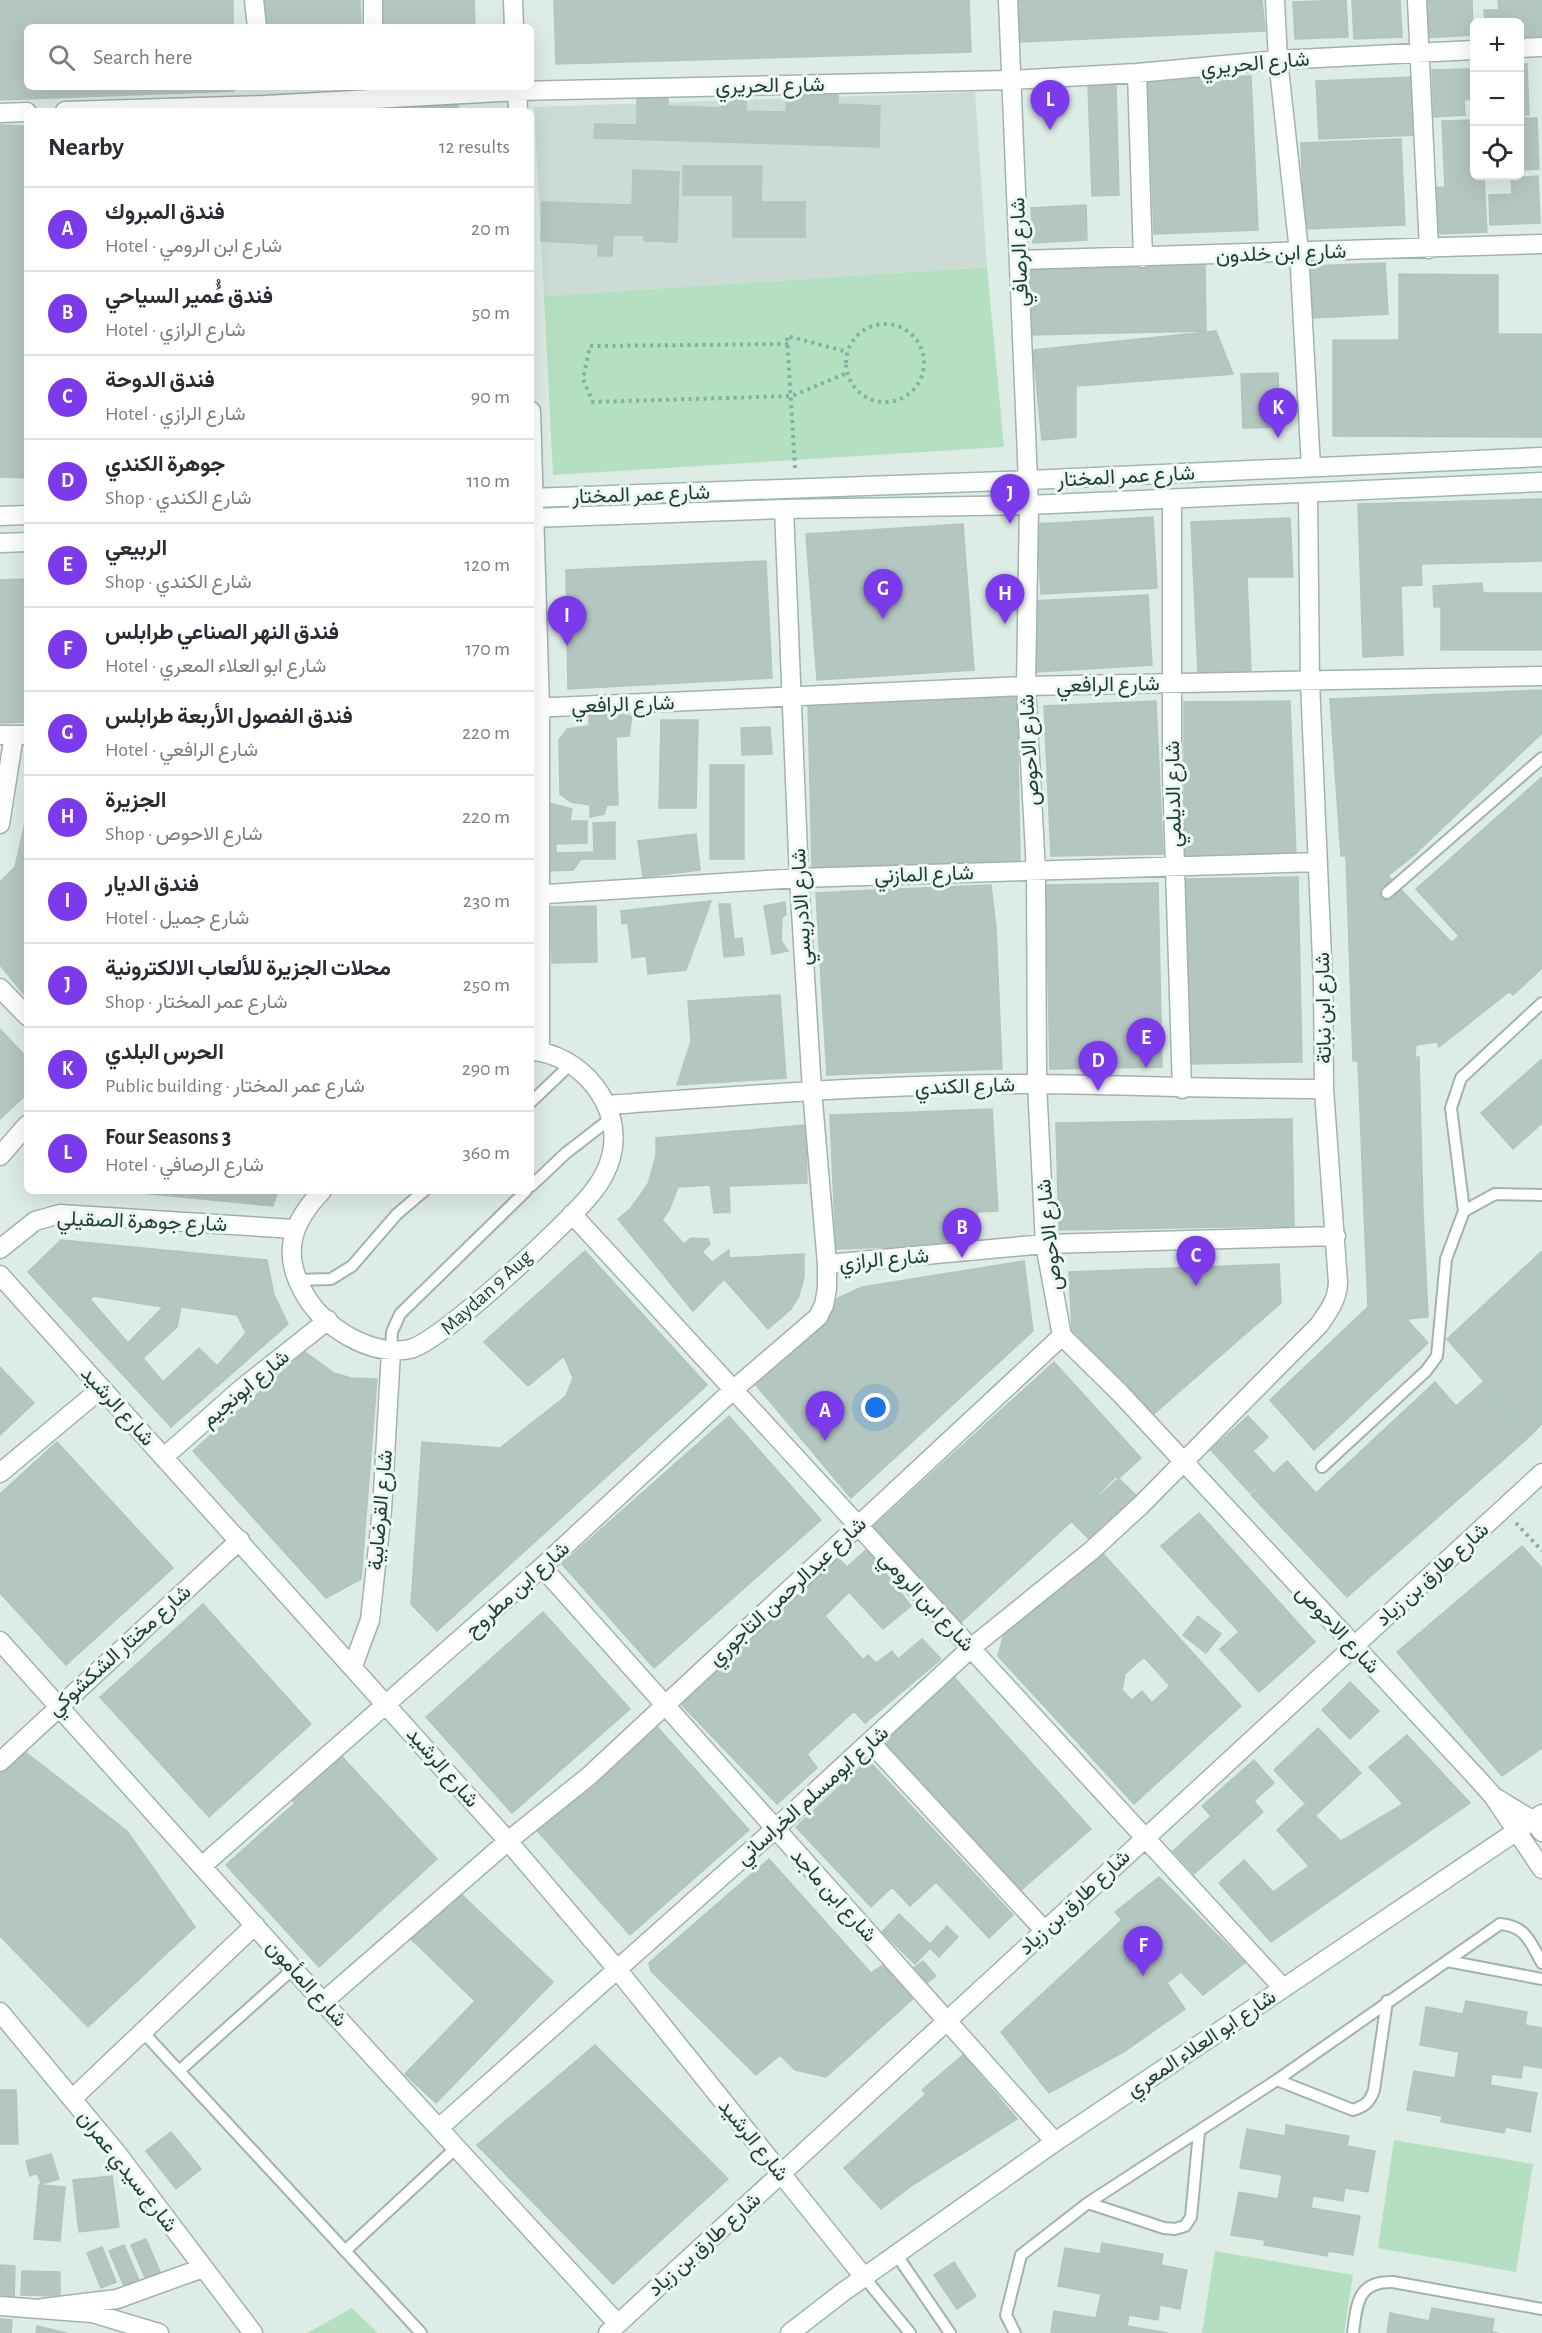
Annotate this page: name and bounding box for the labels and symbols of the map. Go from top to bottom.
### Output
street label: شارع الحريري [1200,48,1311,85]
street label: شارع الحريري [715,74,825,103]
pin: L [1030,80,1070,130]
street label: شارع الرصافي [1007,197,1038,307]
street label: شارع ابن خلدون [1215,241,1347,269]
pin: K [1258,388,1298,438]
street label: شارع عمر المختار [1055,462,1196,494]
pin: J [990,474,1030,524]
street label: شارع عمر المختار [571,482,711,510]
pin: G [864,570,902,619]
pin: H [986,574,1024,624]
pin: I [548,596,586,646]
street label: شارع الرافعي [1056,673,1160,702]
street label: شارع الرافعي [571,692,675,723]
street label: شارع الاحوص [1016,693,1046,807]
street label: شارع الديلمي [1162,740,1191,848]
street label: شارع الادريسي [788,847,821,966]
street label: شارع المازني [874,862,974,893]
street label: شارع ابن نباتة [1312,952,1338,1064]
pin: E [1126,1018,1166,1068]
pin: D [1078,1042,1118,1091]
street label: شارع الكندي [914,1074,1016,1105]
street label: شارع الاحوص [1033,1178,1069,1292]
street label: شارع جوهرة الصقيلي [56,1208,228,1241]
pin: B [942,1208,982,1258]
pin: C [1176,1236,1216,1286]
street label: شارع الرازي [838,1245,930,1280]
street label: Maydan 9 Aug [437,1246,537,1339]
street label: شارع ابونجيم [197,1346,295,1433]
street label: شارع الرشيد [75,1363,158,1452]
pin: A [806,1392,844,1441]
your location [861,1393,890,1422]
street label: شارع القرضابية [365,1449,399,1572]
street label: شارع عبدالرحمن التاجوري [704,1513,874,1674]
street label: شارع طارق بن زياد [1372,1519,1495,1632]
street label: شارع ابن مطروح [461,1537,575,1644]
street label: شارع ابن الرومي [871,1547,978,1660]
street label: شارع مختار الشكشوكي [44,1581,199,1724]
street label: شارع الاحوص [1290,1581,1384,1680]
street label: شارع ابومسلم الخراساني [732,1722,897,1874]
street label: شارع الرشيد [400,1723,483,1813]
street label: شارع ابن ماجد [784,1845,881,1948]
street label: شارع طارق بن زياد [1015,1846,1136,1961]
pin: F [1124,1926,1162,1976]
street label: شارع المأمون [260,1935,352,2033]
street label: شارع ابو العلاء المعري [1123,1986,1283,2106]
street label: شارع الرشيد [712,2095,793,2187]
street label: شارع سيدي عمران [69,2106,181,2240]
street label: شارع طارق بن زياد [644,2189,767,2302]

